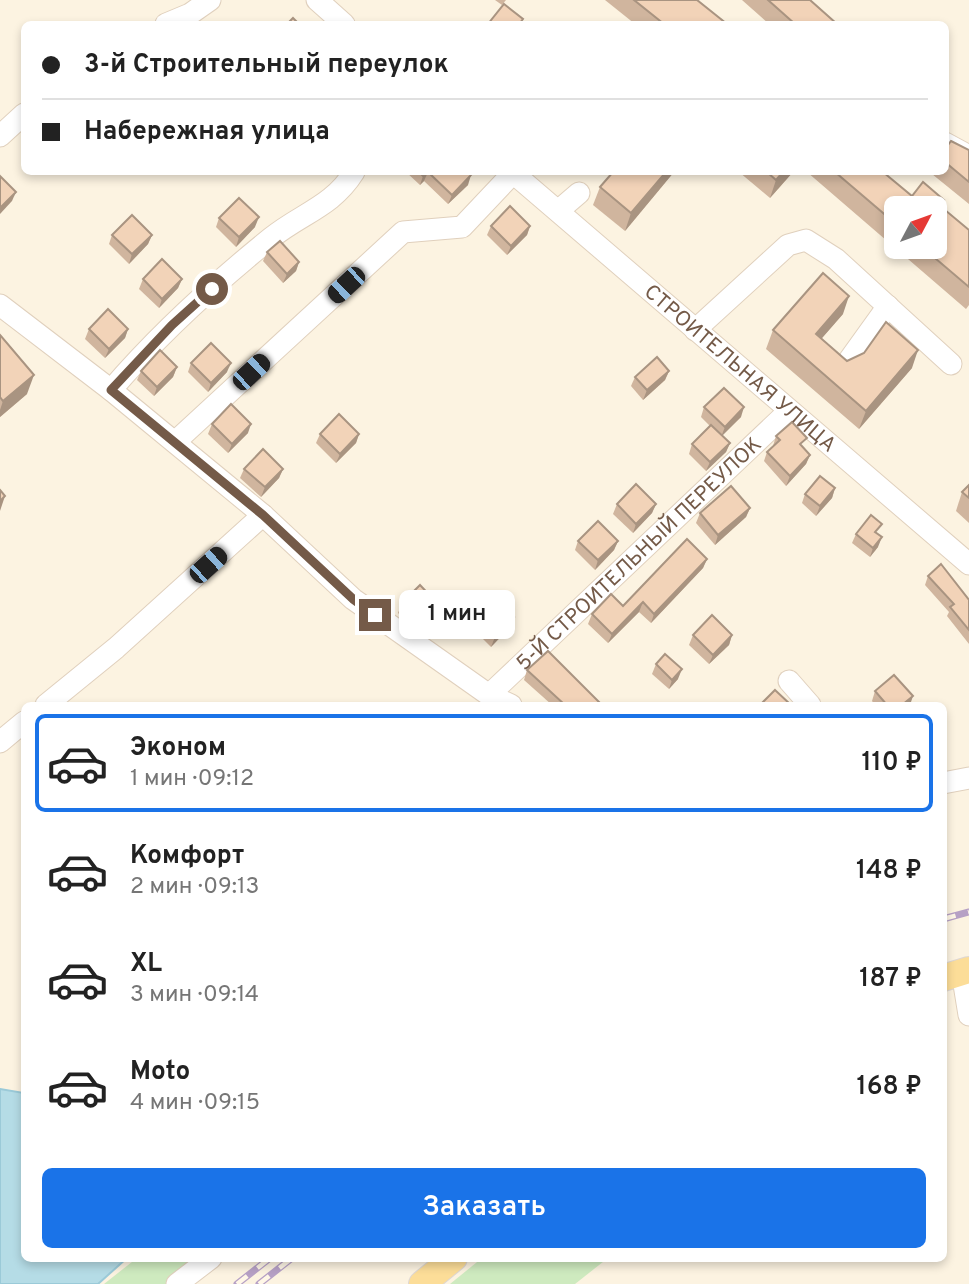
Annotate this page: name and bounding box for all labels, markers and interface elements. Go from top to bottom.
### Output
text: 3-й Строительный переулок [84,49,449,82]
text: Набережная улица [84,116,330,149]
north arrow [884,196,947,259]
map controls [884,196,947,259]
car [324,263,369,307]
route start [196,273,228,305]
street label: СТРОИТЕЛЬНАЯ УЛИЦА [638,279,841,459]
car [229,350,274,394]
street label: 5-Й СТРОИТЕЛЬНЫЙ ПЕРЕУЛОК [511,432,768,677]
car [186,543,231,587]
callout: 1 мин [400,590,515,640]
route end [359,599,391,631]
text: 1 мин [428,600,486,629]
icon: car [46,732,109,795]
text: Эконом [130,732,226,765]
text: 110 ₽ [861,747,922,780]
text: 1 мин · 09:12 [130,765,254,794]
icon: car [46,840,109,903]
text: Комфорт [130,840,244,873]
text: 148 ₽ [856,855,922,888]
text: 2 мин · 09:13 [130,873,259,902]
icon: car [46,948,109,1011]
text: XL [130,948,162,981]
text: 187 ₽ [859,963,922,996]
text: 3 мин · 09:14 [130,981,259,1010]
icon: car [46,1056,109,1119]
text: Moto [130,1056,190,1089]
text: 168 ₽ [857,1071,922,1104]
text: 4 мин · 09:15 [130,1089,260,1118]
button: Заказать [42,1168,926,1248]

